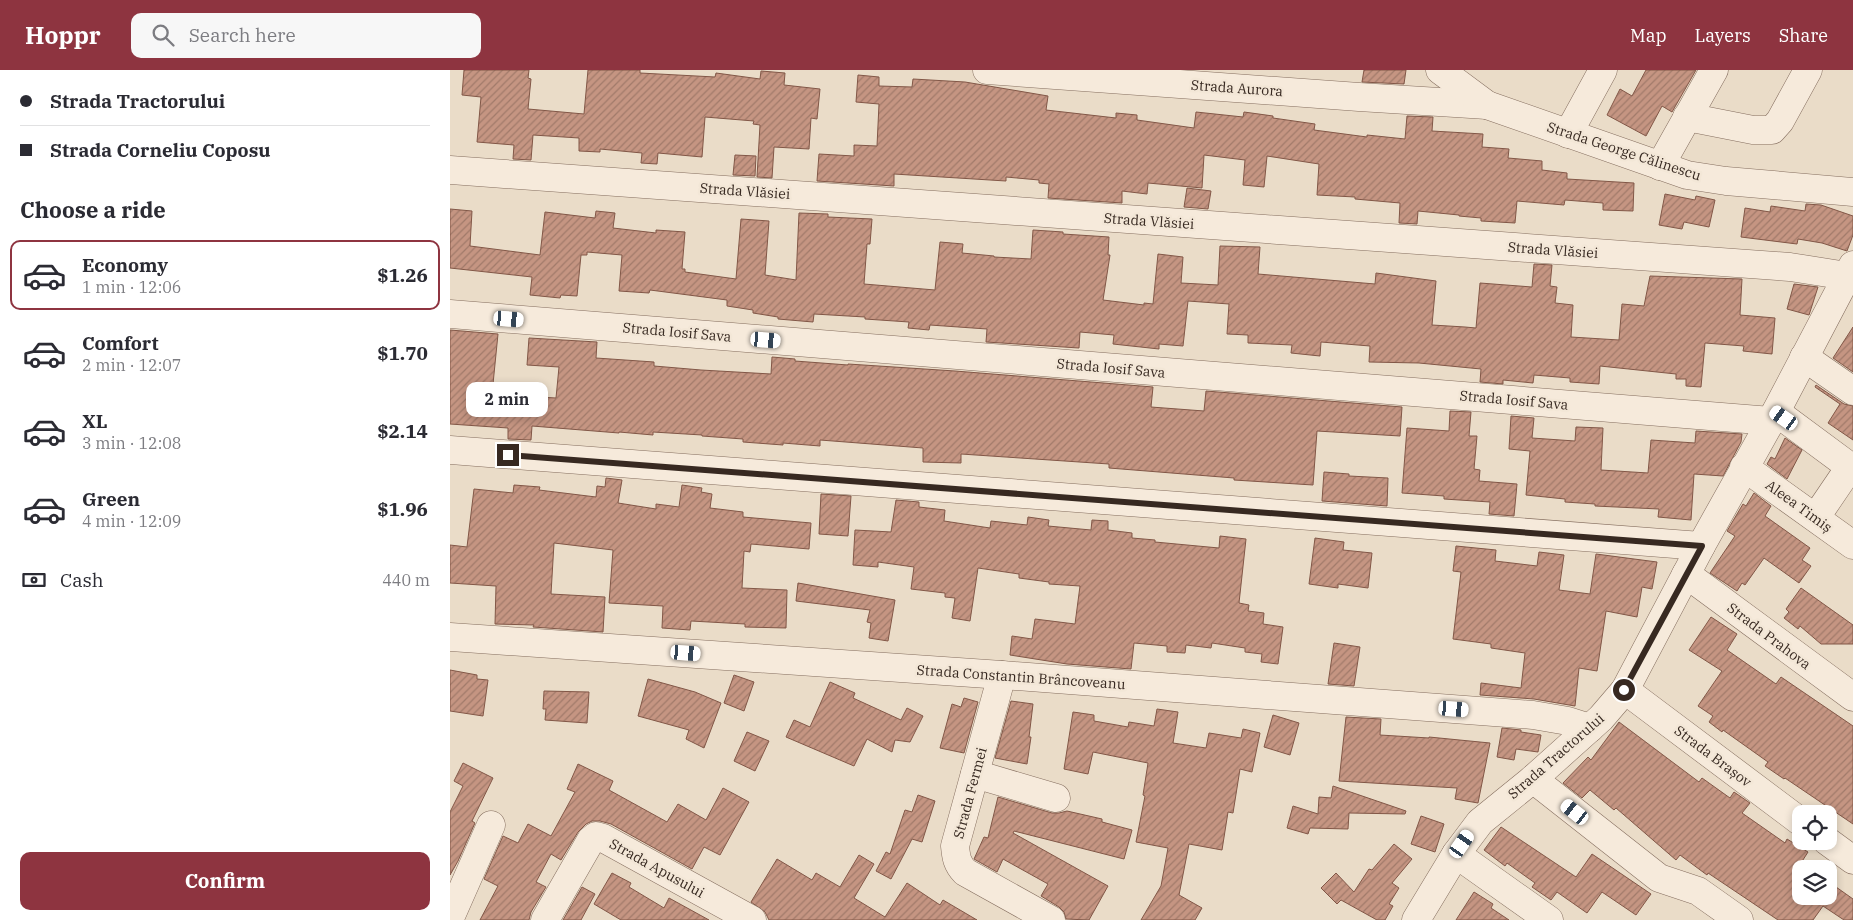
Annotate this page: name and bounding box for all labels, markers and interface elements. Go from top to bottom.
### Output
search box [131,13,481,58]
text: Hoppr [25,19,101,51]
icon: search [149,21,177,49]
text: Search here [189,23,296,47]
text: Map [1630,24,1667,47]
text: Layers [1695,24,1751,47]
text: Share [1779,24,1828,47]
street label: Strada Aurora [1190,76,1284,100]
text: Strada Tractorului [50,89,225,113]
street label: Strada George Călinescu [1545,118,1704,185]
text: Strada Corneliu Coposu [50,138,271,162]
street label: Strada Vlăsiei [699,179,791,203]
text: Choose a ride [20,195,166,224]
street label: Strada Vlăsiei [1103,209,1195,233]
street label: Strada Vlăsiei [1507,238,1599,262]
icon: car [22,253,67,298]
text: Economy [82,253,168,277]
text: $1.26 [377,263,428,287]
text: 1 min · 12:06 [82,277,181,297]
car [493,310,524,328]
street label: Strada Iosif Sava [622,318,732,346]
icon: car [22,331,67,376]
text: Comfort [82,331,159,355]
car [750,331,781,349]
text: $1.70 [377,341,428,365]
street label: Strada Iosif Sava [1056,354,1166,382]
text: 2 min · 12:07 [82,355,181,375]
callout: 2 min [467,382,549,418]
street label: Strada Iosif Sava [1459,386,1569,414]
text: 2 min [485,389,529,409]
car [1767,403,1800,433]
icon: car [22,409,67,454]
text: XL [82,409,108,433]
text: $2.14 [377,419,428,443]
text: 3 min · 12:08 [82,433,181,453]
route end [497,444,519,466]
street label: Aleea Timiș [1762,476,1836,536]
icon: car [22,487,67,532]
text: Green [82,487,140,511]
text: $1.96 [377,497,428,521]
text: 4 min · 12:09 [82,511,181,531]
icon: cash [20,566,48,594]
text: Cash [60,568,104,592]
text: 440 m [382,570,430,590]
street label: Strada Prahova [1724,599,1815,674]
car [670,644,701,662]
street label: Strada Constantin Brâncoveanu [916,661,1126,693]
route start [1613,679,1635,701]
car [1438,700,1469,718]
street label: Strada Tractorului [1504,709,1608,803]
street label: Strada Brașov [1671,721,1755,791]
street label: Strada Fermei [949,745,991,841]
car [1558,797,1591,827]
map controls [1792,805,1837,905]
button: locate [1792,805,1837,850]
car [1447,827,1476,861]
street label: Strada Apusului [606,834,708,902]
button: Confirm [20,852,430,910]
button: layers [1792,860,1837,905]

